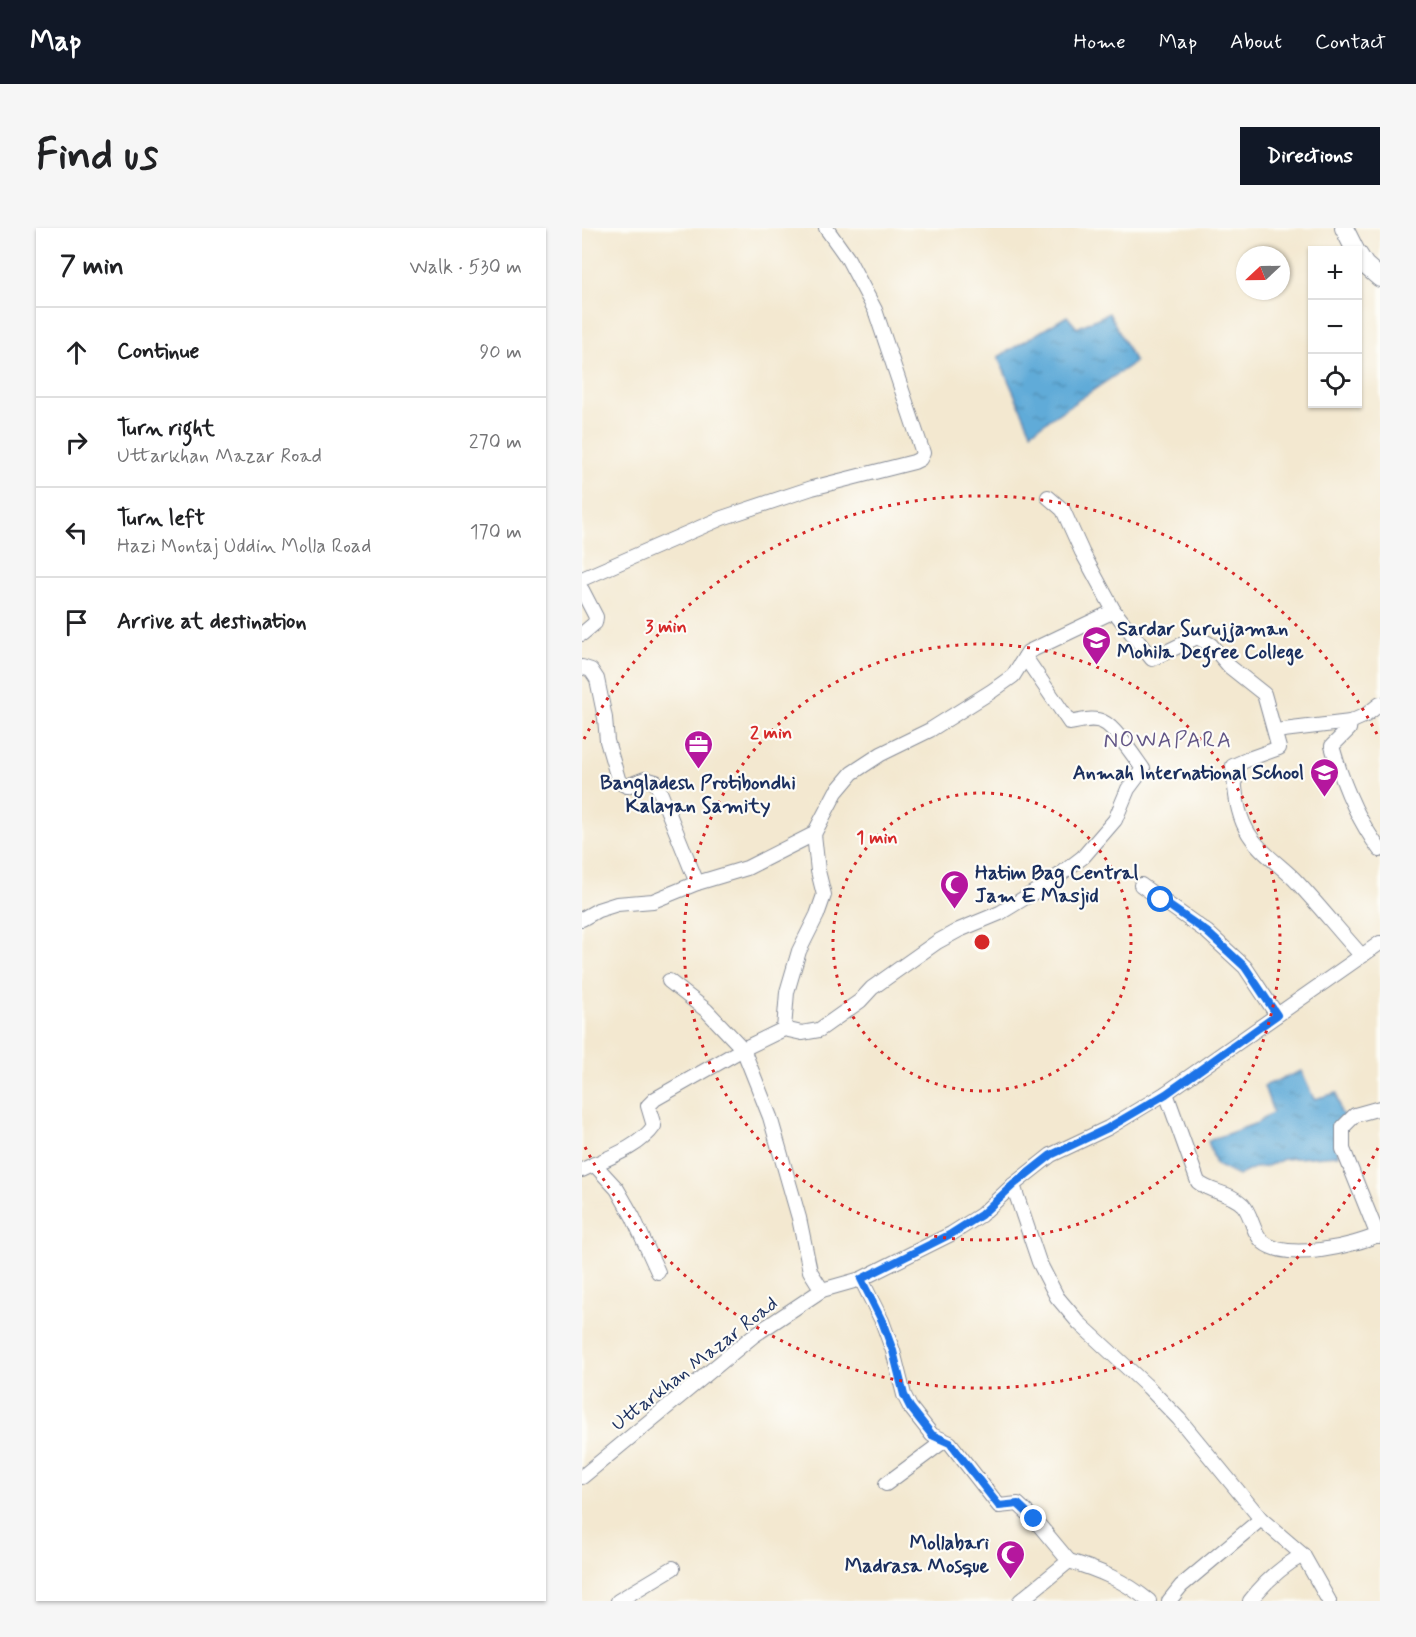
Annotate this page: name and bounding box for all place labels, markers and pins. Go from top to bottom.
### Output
place label: Sardar Surujjaman Mohila Degree College [1117,616,1304,668]
school or university icon: Sardar Surujjaman Mohila Degree College [1080,624,1112,666]
office icon: Bangladesh Protibondhi Kalayan Samity [682,728,714,770]
school or university icon: Anmah International School [1309,756,1341,798]
place label: Anmah International School [1073,760,1304,787]
place label: Bangladesh Protibondhi Kalayan Samity [600,770,796,820]
place label: Hatim Bag Central Jam E Masjid [975,860,1139,910]
mosque icon: Hatim Bag Central Jam E Masjid [938,868,970,910]
centre of rings [972,932,992,952]
place label: Mollabari Madrasa Mosque [845,1530,990,1580]
mosque icon: Mollabari Madrasa Mosque [994,1538,1026,1580]

